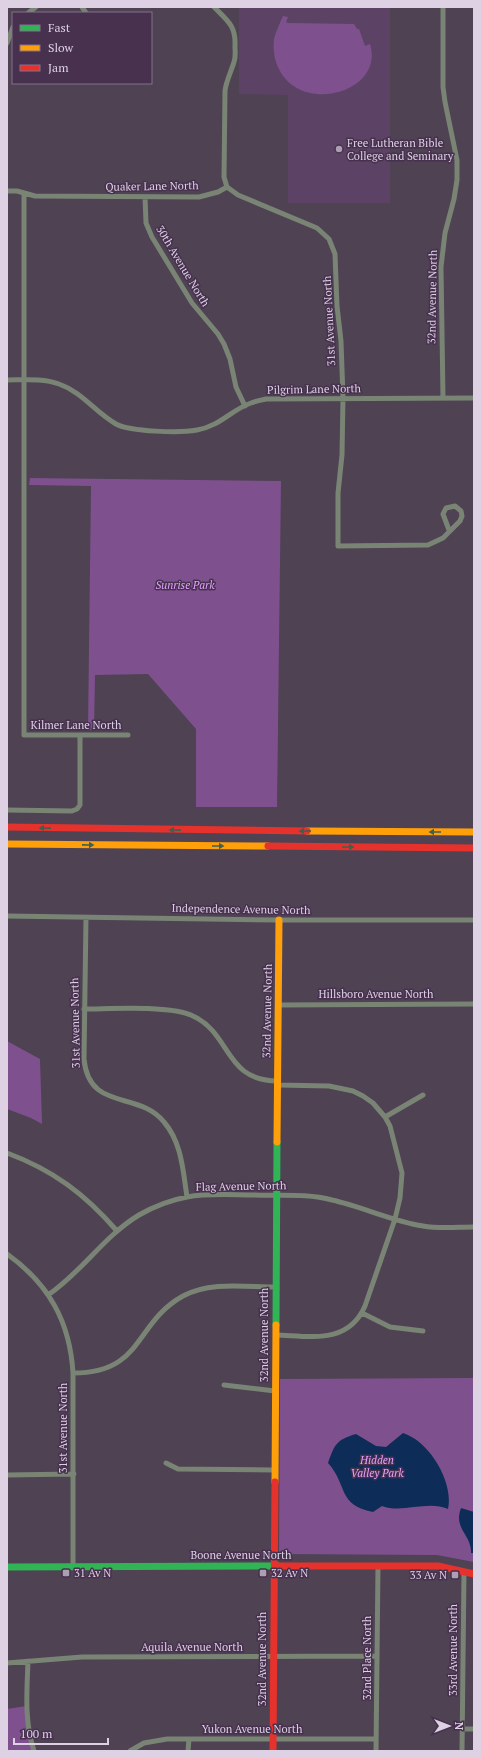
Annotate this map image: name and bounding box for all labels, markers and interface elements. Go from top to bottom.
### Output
legend [12,12,152,84]
text: Fast [48,20,71,35]
text: Slow [48,40,74,55]
text: Jam [48,60,69,75]
place label: Free Lutheran Bible College and Seminary [347,136,454,163]
marker: Free Lutheran Bible College and Seminary [334,144,344,154]
street label: Quaker Lane North [105,178,199,194]
street label: 30th Avenue North [153,223,213,310]
street label: 32nd Avenue North [424,249,440,344]
street label: 31st Avenue North [320,275,338,367]
street label: Pilgrim Lane North [267,381,362,397]
park label: Sunrise Park [155,578,215,592]
street label: Kilmer Lane North [31,718,122,732]
one-way arrow [38,825,51,831]
one-way arrow [168,827,181,833]
one-way arrow [298,828,311,834]
one-way arrow [428,829,441,835]
one-way arrow [82,842,95,848]
one-way arrow [212,843,225,849]
one-way arrow [342,844,355,850]
street label: Independence Avenue North [171,901,311,917]
street label: 32nd Avenue North [259,963,275,1058]
street label: 31st Avenue North [67,977,83,1068]
street label: Hillsboro Avenue North [318,987,434,1001]
street label: Flag Avenue North [196,1178,287,1194]
street label: 32nd Avenue North [257,1287,271,1382]
street label: 31st Avenue North [56,1382,70,1473]
park label: Hidden Valley Park [350,1453,404,1480]
street label: Boone Avenue North [190,1548,292,1562]
place label: 31 Av N [74,1566,111,1580]
place label: 32 Av N [271,1566,308,1580]
marker: 31 Av N [61,1568,71,1578]
marker: 32 Av N [258,1568,268,1578]
place label: 33 Av N [410,1568,447,1582]
marker: 33 Av N [450,1570,460,1580]
street label: 33rd Avenue North [446,1603,460,1696]
street label: 32nd Avenue North [255,1611,269,1706]
street label: 32nd Place North [360,1615,374,1700]
street label: Aquila Avenue North [141,1640,243,1654]
north arrow [429,1706,469,1746]
scale bar [14,1720,108,1746]
street label: Yukon Avenue North [202,1722,303,1736]
text: N [452,1722,466,1731]
text: 100 m [20,1726,53,1741]

